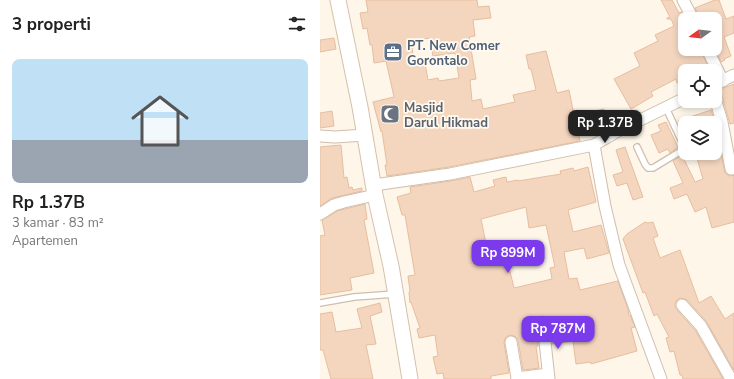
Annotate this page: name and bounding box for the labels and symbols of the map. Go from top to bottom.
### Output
north arrow [678,12,722,56]
place label: PT. New Comer Gorontalo [407,37,501,70]
office icon: PT. New Comer Gorontalo [382,41,404,63]
place label: Masjid Darul Hikmad [404,99,488,132]
mosque icon: Masjid Darul Hikmad [379,103,401,125]
pin: Rp 1.37B [564,110,646,144]
pin: Rp 899M [471,240,545,274]
pin: Rp 787M [521,316,595,350]

